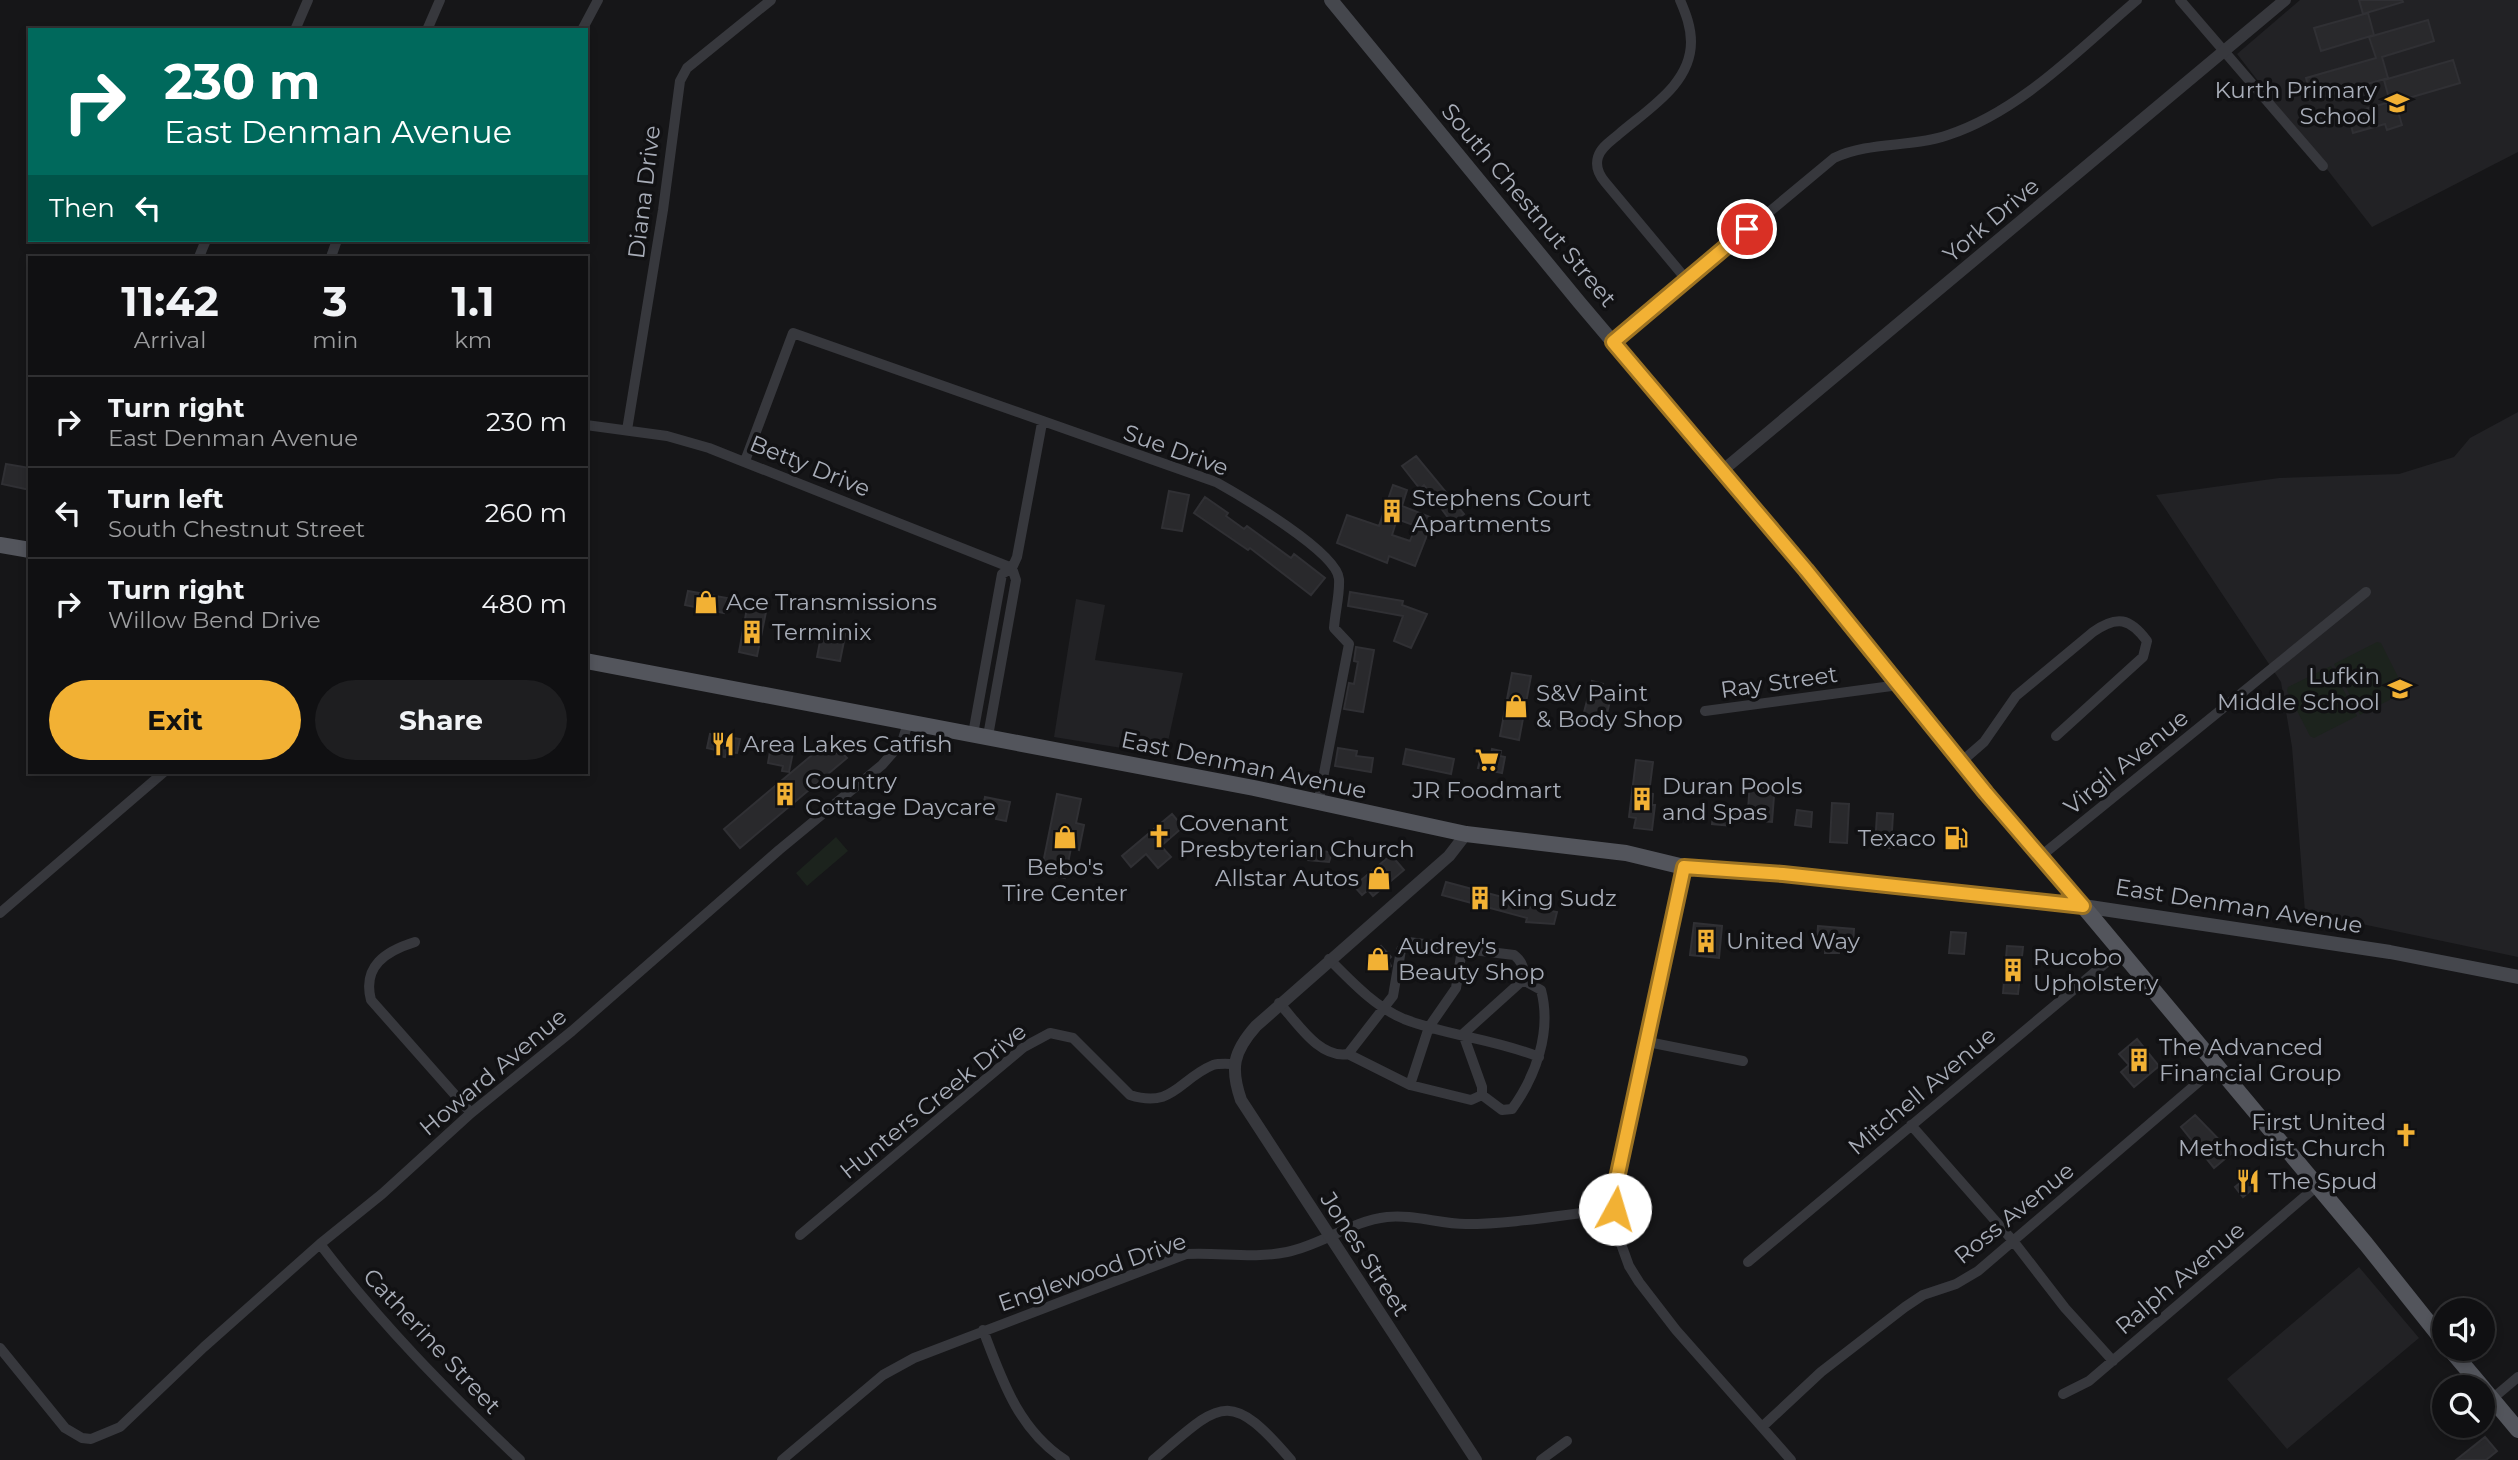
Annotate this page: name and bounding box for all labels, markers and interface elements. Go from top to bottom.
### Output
text: 230 m [164,52,320,111]
icon: right [49,56,140,147]
place label: Kurth Primary School [2214,76,2378,130]
school or university icon: Kurth Primary School [2383,89,2411,117]
street label: South Chestnut Street [1436,98,1622,312]
text: East Denman Avenue [164,112,512,151]
street label: Diana Drive [622,124,666,260]
street label: York Drive [1937,172,2045,268]
icon: left [129,189,167,227]
text: Then [49,192,115,224]
pin [1717,199,1777,259]
icon: arrive [1728,210,1766,248]
text: 11:42 [121,275,219,327]
text: 3 [323,275,348,327]
text: 1.1 [452,275,495,327]
text: Arrival [134,326,206,354]
text: min [312,326,358,354]
text: km [454,326,492,354]
text: Turn right [108,392,244,424]
icon: right [49,403,87,441]
text: 230 m [486,406,567,438]
street label: Sue Drive [1120,418,1232,482]
text: East Denman Avenue [108,424,358,452]
street label: Betty Drive [746,429,874,503]
text: Turn left [108,483,224,515]
place label: Stephens Court Apartments [1412,484,1591,538]
icon: left [49,494,87,532]
text: 260 m [485,497,567,529]
building icon: Stephens Court Apartments [1378,497,1406,525]
text: South Chestnut Street [108,515,365,543]
text: Turn right [108,574,244,606]
icon: right [49,585,87,623]
text: 480 m [481,588,567,620]
shop icon: Ace Transmissions [692,588,720,616]
place label: Ace Transmissions [726,588,937,616]
text: Willow Bend Drive [108,606,321,634]
building icon: Terminix [738,618,766,646]
place label: Terminix [772,618,871,646]
street label: Ray Street [1719,660,1839,704]
place label: Lufkin Middle School [2217,662,2380,716]
school or university icon: Lufkin Middle School [2386,675,2414,703]
place label: S&V Paint & Body Shop [1536,679,1683,733]
button: Exit [49,680,301,760]
button: Share [315,680,567,760]
shop icon: S&V Paint & Body Shop [1502,692,1530,720]
street label: Virgil Avenue [2058,703,2194,821]
street label: East Denman Avenue [1119,725,1369,805]
restaurant icon: Area Lakes Catfish [709,730,737,758]
place label: Area Lakes Catfish [743,730,953,758]
supermarket icon: JR Foodmart [1473,746,1501,774]
place label: Country Cottage Daycare [805,767,996,821]
place label: Duran Pools and Spas [1662,772,1802,826]
place label: JR Foodmart [1411,776,1562,804]
building icon: Country Cottage Daycare [771,780,799,808]
building icon: Duran Pools and Spas [1628,785,1656,813]
place label: Covenant Presbyterian Church [1179,809,1415,863]
church icon: Covenant Presbyterian Church [1145,822,1173,850]
shop icon: Bebo's Tire Center [1051,823,1079,851]
place label: Texaco [1858,824,1936,852]
fuel station icon: Texaco [1942,824,1970,852]
place label: Bebo's Tire Center [1002,853,1128,907]
place label: Allstar Autos [1215,864,1359,892]
shop icon: Allstar Autos [1365,864,1393,892]
street label: East Denman Avenue [2113,873,2365,939]
building icon: King Sudz [1466,884,1494,912]
place label: King Sudz [1500,884,1617,912]
building icon: United Way [1692,927,1720,955]
place label: United Way [1726,927,1861,955]
place label: Audrey's Beauty Shop [1398,932,1545,986]
place label: Rucobo Upholstery [2033,943,2159,997]
shop icon: Audrey's Beauty Shop [1364,945,1392,973]
building icon: Rucobo Upholstery [1999,956,2027,984]
street label: Howard Avenue [414,1002,572,1142]
street label: Hunters Creek Drive [834,1017,1032,1185]
street label: Mitchell Avenue [1842,1021,2002,1161]
place label: The Advanced Financial Group [2159,1033,2341,1087]
building icon: The Advanced Financial Group [2125,1046,2153,1074]
place label: First United Methodist Church [2178,1108,2386,1162]
church icon: First United Methodist Church [2392,1121,2420,1149]
street label: Ross Avenue [1948,1156,2080,1270]
restaurant icon: The Spud [2234,1167,2262,1195]
place label: The Spud [2268,1167,2377,1195]
position arrow [1578,1172,1652,1246]
street label: Jones Street [1314,1186,1415,1321]
street label: Ralph Avenue [2110,1216,2250,1340]
street label: Englewood Drive [994,1227,1190,1317]
street label: Catherine Street [357,1262,507,1420]
map controls [2432,1298,2495,1438]
button: sound [2432,1298,2495,1361]
button: search [2432,1375,2495,1438]

